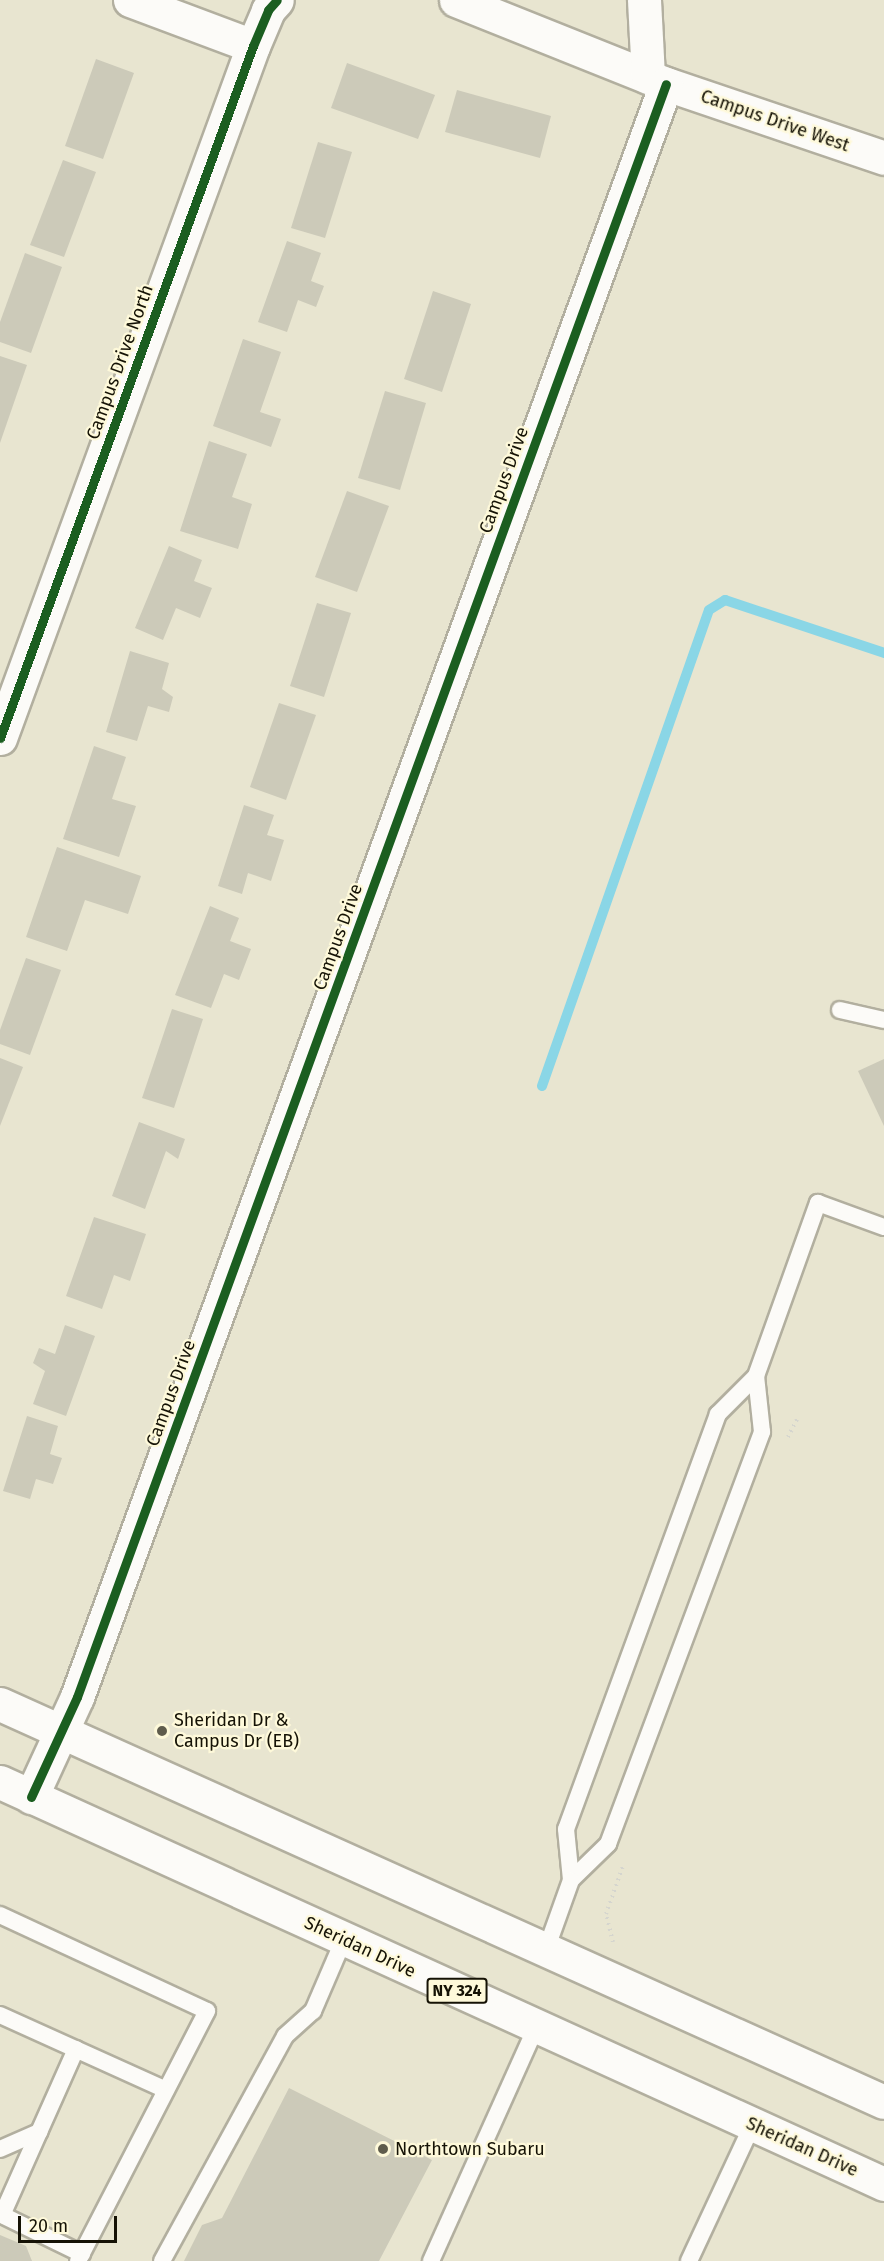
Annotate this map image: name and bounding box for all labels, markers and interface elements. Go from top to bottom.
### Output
street label: Campus Drive West [698,85,852,157]
street label: Campus Drive North [82,282,158,442]
street label: Campus Drive [475,424,533,536]
street label: Campus Drive [309,881,367,993]
street label: Campus Drive [142,1337,200,1449]
place label: Sheridan Dr & Campus Dr (EB) [174,1710,299,1752]
marker: Sheridan Dr & Campus Dr (EB) [155,1724,169,1738]
street label: Sheridan Drive [301,1912,419,1982]
road number: NY 324 [426,1978,488,2004]
street label: Sheridan Drive [743,2113,861,2181]
place label: Northtown Subaru [395,2138,545,2160]
marker: Northtown Subaru [376,2142,390,2156]
scale bar [21,2204,120,2242]
text: 20 m [29,2215,68,2237]

